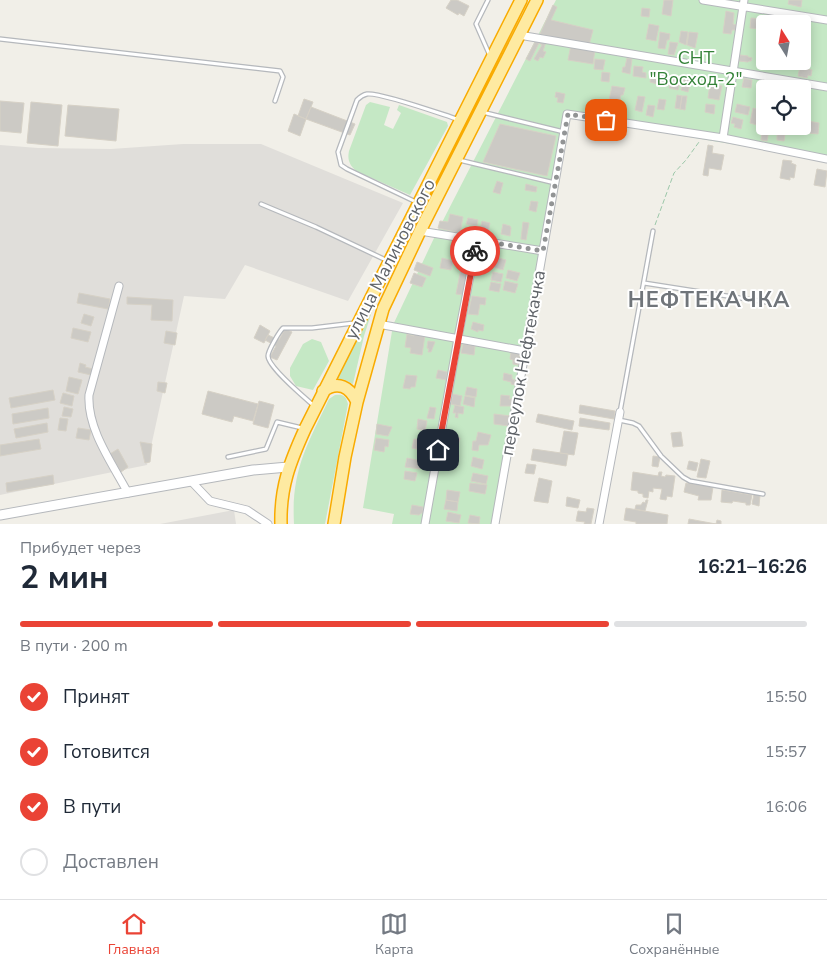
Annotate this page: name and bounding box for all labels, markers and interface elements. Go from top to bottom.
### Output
north arrow [756,15,811,70]
map controls [756,15,811,135]
park label: СНТ "Восход-2" [649,46,743,91]
button: locate [756,80,811,135]
pin [585,99,627,141]
icon: bag [592,106,620,134]
street label: улица Малиновского [339,174,441,344]
courier [450,226,500,276]
icon: bike [461,237,489,265]
street label: переулок Нефтекачка [495,268,551,458]
district label: НЕФТЕКАЧКА [628,285,790,315]
pin [417,429,459,471]
icon: home [424,436,452,464]
text: Прибудет через [20,537,141,559]
text: 16:21–16:26 [697,554,807,580]
text: 2 мин [20,556,109,599]
text: В пути · 200 m [20,635,128,657]
icon: check [20,683,48,711]
text: Принят [63,684,130,710]
text: 15:50 [765,686,807,708]
icon: check [20,738,48,766]
text: Готовится [63,739,150,765]
text: 15:57 [765,741,807,763]
icon: check [20,793,48,821]
text: В пути [63,794,121,820]
text: 16:06 [765,796,807,818]
text: Доставлен [63,849,159,875]
tab: Главная [108,910,160,959]
tab: Карта [375,910,414,959]
tab: Сохранённые [629,910,719,959]

